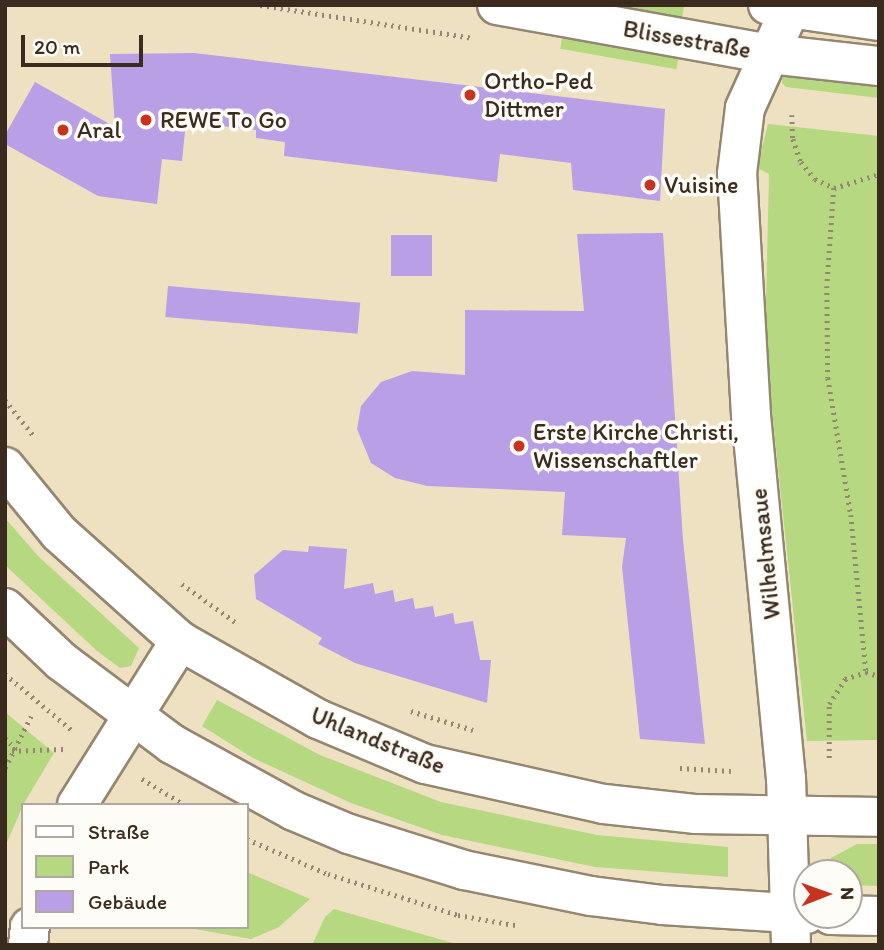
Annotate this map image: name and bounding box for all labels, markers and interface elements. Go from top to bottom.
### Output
street label: Blissestraße [621,14,753,64]
scale bar [24,21,147,65]
text: 20 m [34,34,80,59]
place label: Ortho-Ped Dittmer [484,67,593,123]
marker: Ortho-Ped Dittmer [462,87,478,103]
place label: REWE To Go [160,106,285,134]
marker: REWE To Go [138,112,154,128]
place label: Aral [77,116,121,144]
marker: Aral [55,122,71,138]
place label: Vuisine [664,171,739,199]
marker: Vuisine [642,177,658,193]
place label: Erste Kirche Christi, Wissenschaftler [533,418,739,474]
marker: Erste Kirche Christi, Wissenschaftler [511,438,527,454]
street label: Wilhelmsaue [744,487,786,621]
street label: Uhlandstraße [307,700,449,780]
legend [21,803,248,929]
text: Straße [88,819,149,844]
text: Park [88,854,129,879]
north arrow [793,859,863,929]
text: N [836,887,859,900]
text: Gebäude [88,889,167,914]

